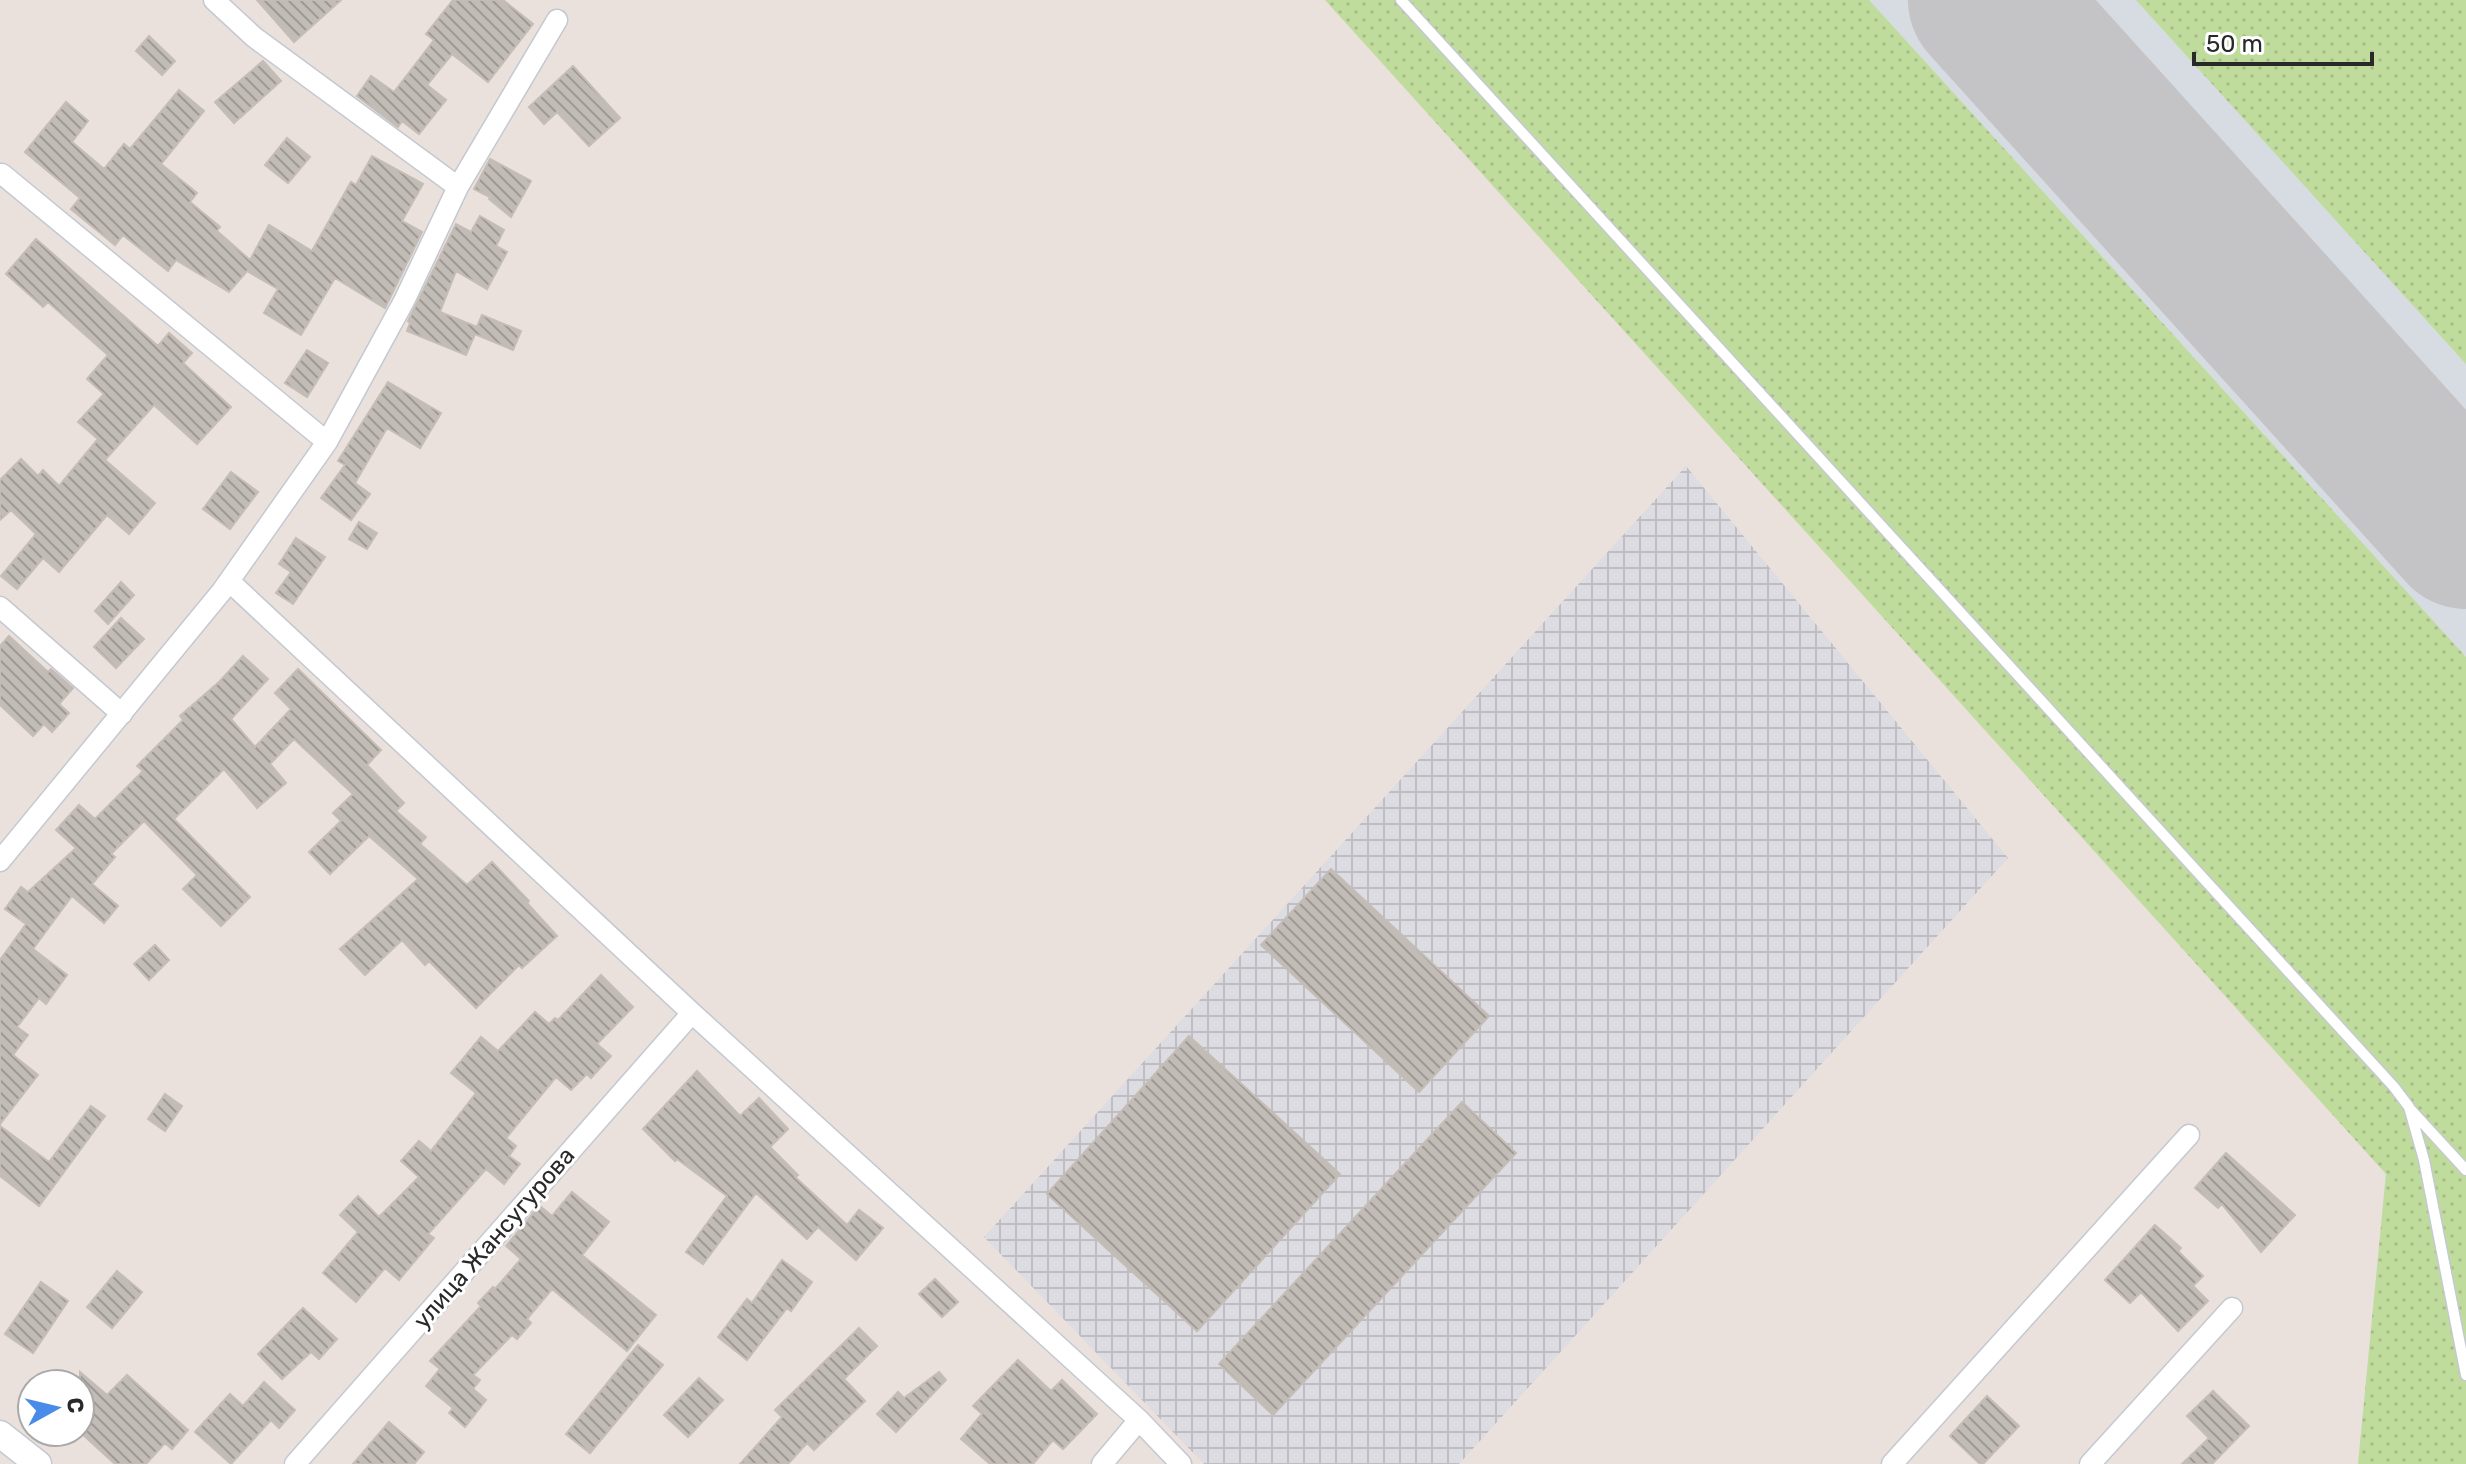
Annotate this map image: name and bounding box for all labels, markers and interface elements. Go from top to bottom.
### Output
scale bar [2194,16,2372,66]
text: 50 m [2206,30,2263,58]
street label: улица Жансугурова [408,1142,580,1334]
north arrow [16,1368,96,1448]
text: С [61,1396,90,1415]

